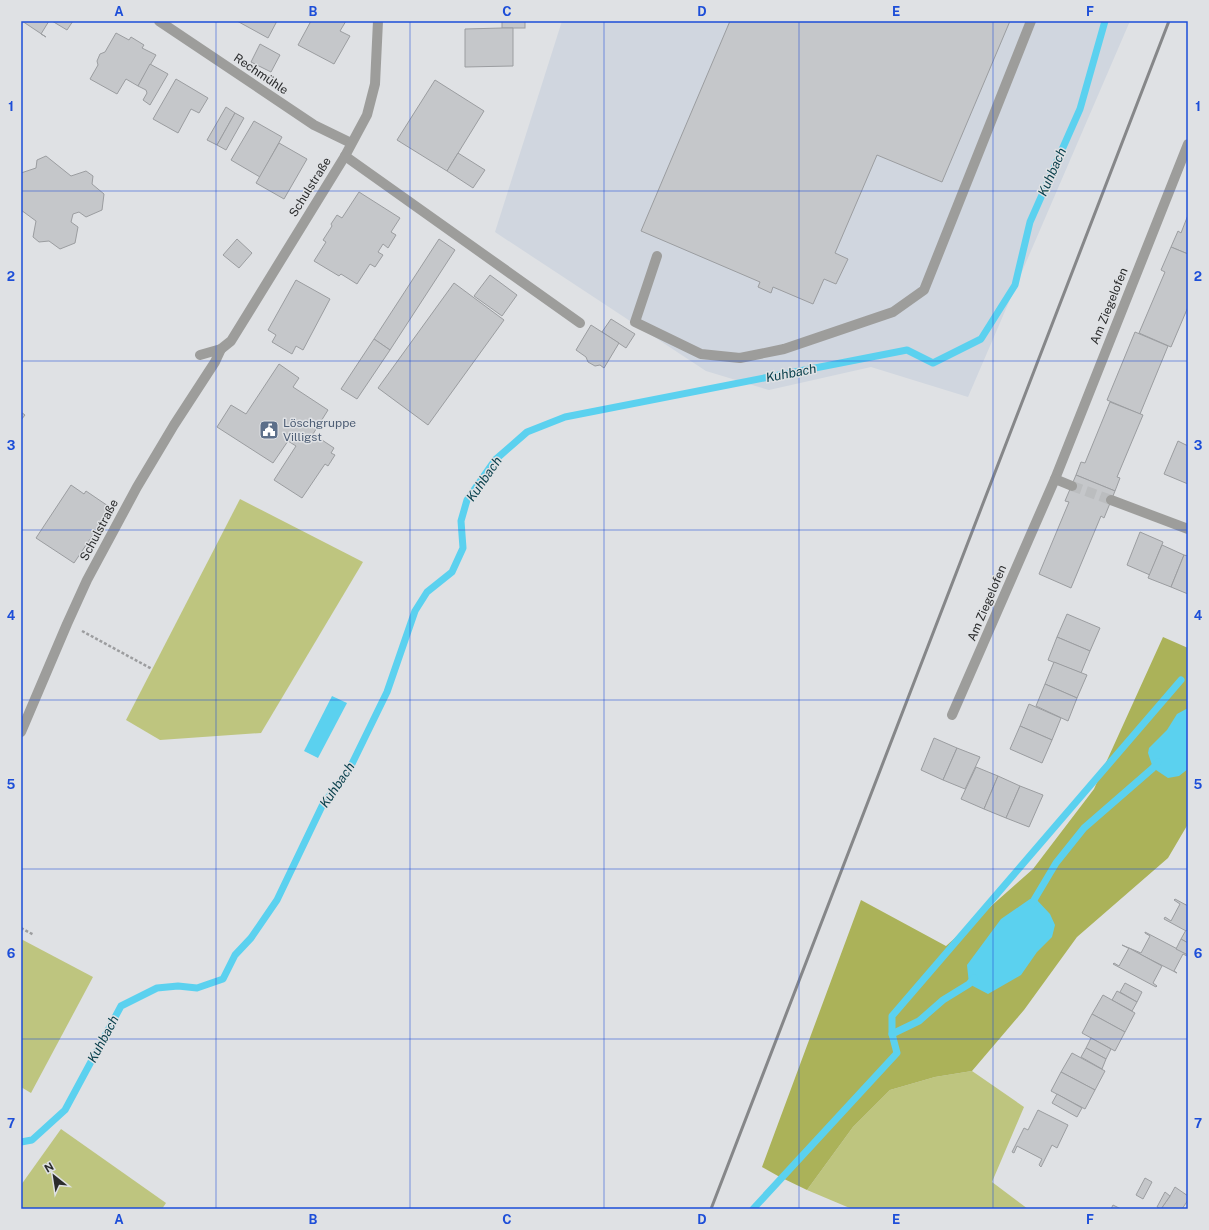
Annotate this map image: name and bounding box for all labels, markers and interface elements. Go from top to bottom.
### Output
text: A [114,4,124,19]
text: B [309,4,318,19]
text: C [502,4,512,19]
text: D [697,4,707,19]
text: E [892,4,900,19]
text: F [1086,4,1094,19]
street label: Rechmühle [231,51,291,97]
text: 1 [8,99,14,114]
text: 1 [1195,99,1201,114]
water label: Kuhbach [1035,146,1069,198]
street label: Schulstraße [286,155,334,219]
street label: Am Ziegelofen [1087,266,1131,346]
text: 2 [7,269,15,284]
text: 2 [1194,269,1202,284]
water label: Kuhbach [764,361,818,385]
place label: Löschgruppe Villigst [283,416,356,444]
public building icon: Löschgruppe Villigst [258,419,280,441]
text: 3 [7,438,16,453]
text: 3 [1194,438,1203,453]
water label: Kuhbach [463,454,505,504]
street label: Schulstraße [77,497,121,563]
street label: Am Ziegelofen [965,563,1009,643]
text: 4 [7,608,16,623]
text: 4 [1194,608,1203,623]
water label: Kuhbach [316,760,358,810]
text: 5 [7,777,16,792]
text: 5 [1194,777,1203,792]
text: 6 [7,946,16,961]
text: 6 [1194,946,1203,961]
water label: Kuhbach [84,1013,122,1065]
text: 7 [7,1116,15,1131]
text: 7 [1194,1116,1202,1131]
north arrow [34,1156,74,1196]
text: N [42,1160,56,1175]
text: A [114,1212,124,1227]
text: B [309,1212,318,1227]
text: C [502,1212,512,1227]
text: D [697,1212,707,1227]
text: E [892,1212,900,1227]
text: F [1086,1212,1094,1227]

